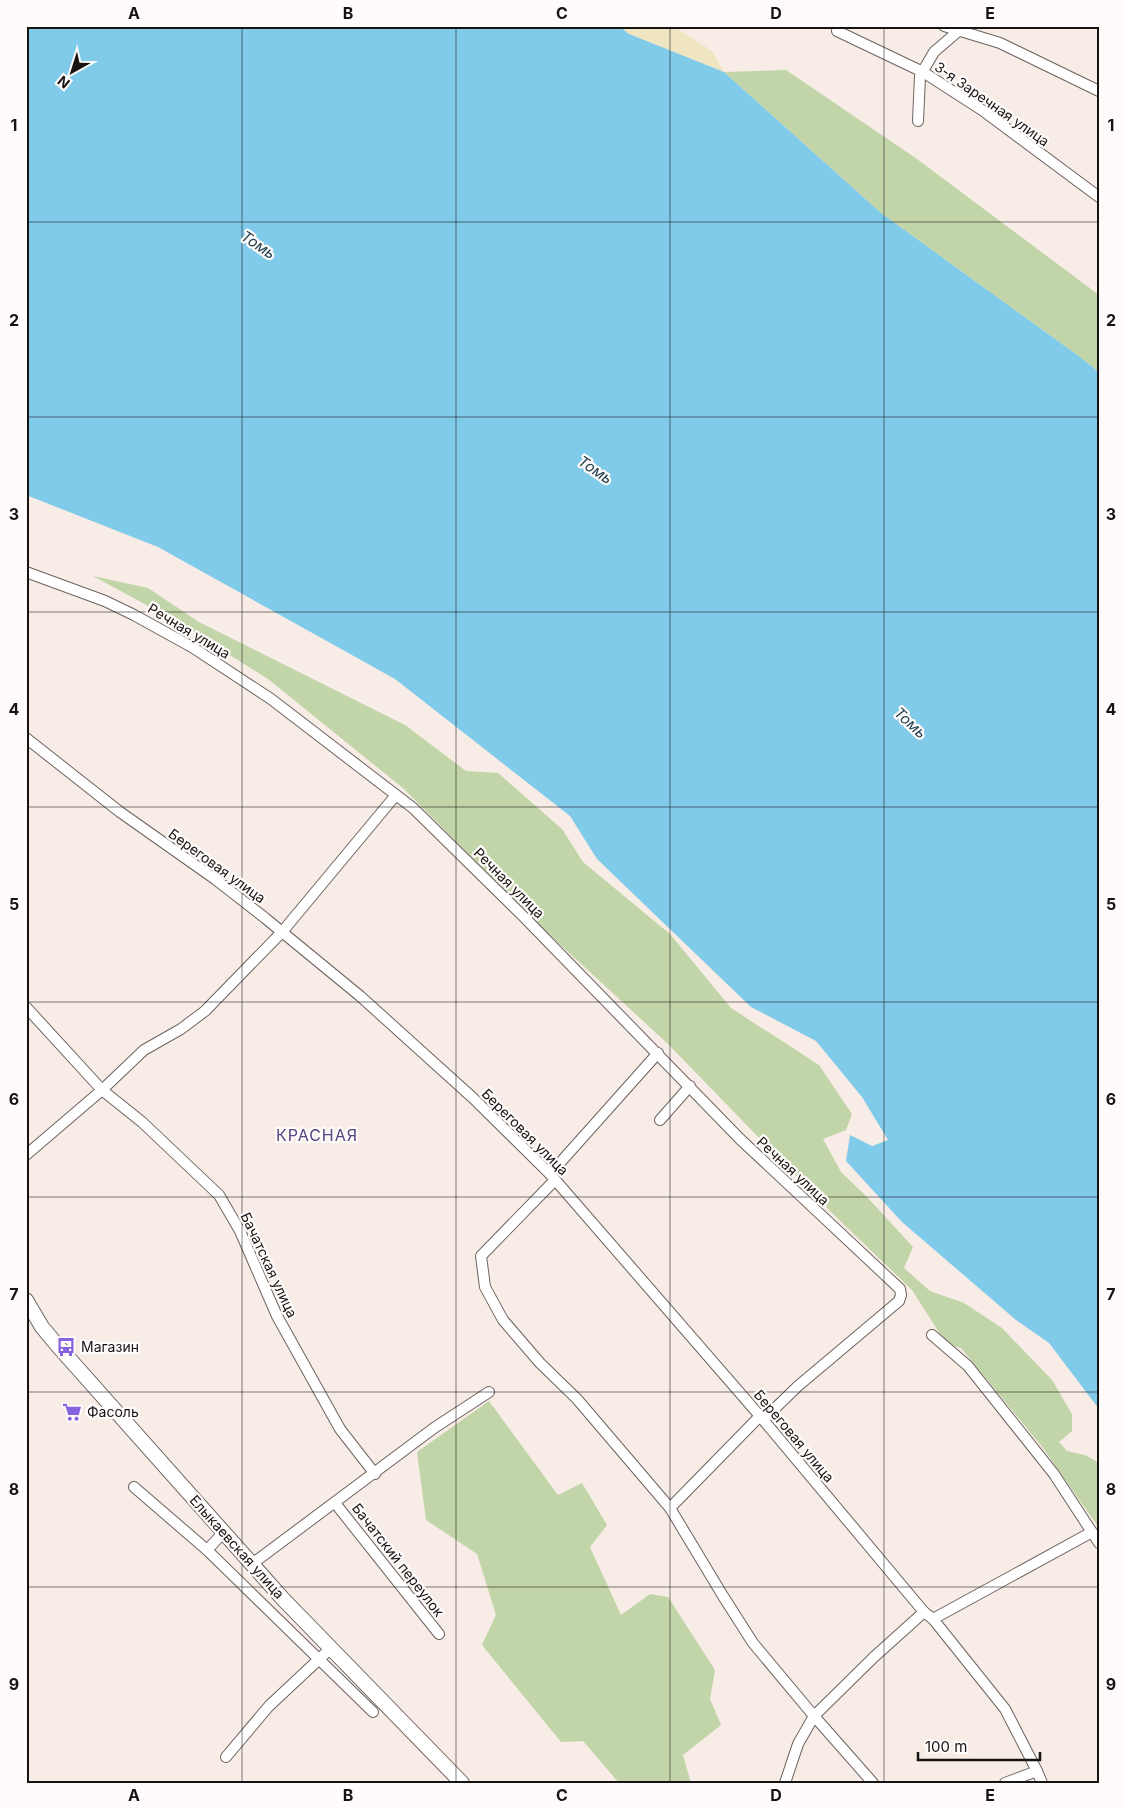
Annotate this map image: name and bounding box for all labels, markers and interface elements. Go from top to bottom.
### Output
text: A [128,3,140,23]
text: B [343,3,353,23]
text: C [556,3,568,23]
text: D [770,3,782,23]
text: E [985,3,995,23]
north arrow [48,48,98,98]
street label: 3-я Заречная улица [932,58,1053,150]
text: N [54,73,73,92]
text: 1 [11,115,17,135]
text: 1 [1108,115,1114,135]
water label: Томь [237,226,279,263]
text: 2 [9,310,19,330]
text: 2 [1106,310,1116,330]
water label: Томь [574,451,616,488]
text: 3 [9,504,19,524]
text: 3 [1106,504,1116,524]
street label: Речная улица [145,599,233,662]
text: 4 [9,699,20,719]
text: 4 [1106,699,1117,719]
water label: Томь [890,703,931,742]
street label: Береговая улица [166,825,269,906]
street label: Речная улица [471,844,548,921]
text: 5 [9,894,19,914]
text: 5 [1106,894,1116,914]
street label: Береговая улица [479,1085,572,1178]
text: 6 [9,1089,19,1109]
text: 6 [1106,1089,1116,1109]
district label: КРАСНАЯ [276,1125,358,1145]
street label: Речная улица [754,1133,833,1209]
street label: Бачатская улица [238,1210,301,1320]
text: 7 [9,1284,19,1304]
text: 7 [1106,1284,1116,1304]
bus stop icon: Магазин [55,1336,77,1358]
place label: Магазин [81,1338,139,1355]
street label: Береговая улица [751,1386,838,1485]
supermarket icon: Фасоль [61,1401,83,1423]
place label: Фасоль [87,1403,139,1420]
text: 8 [9,1479,19,1499]
text: 8 [1106,1479,1116,1499]
street label: Елыкаевская улица [186,1491,288,1602]
street label: Бачатский переулок [349,1500,448,1620]
text: 9 [9,1674,19,1694]
text: 9 [1106,1674,1116,1694]
scale bar [918,1729,1040,1761]
text: 100 m [925,1737,967,1756]
text: A [128,1785,140,1805]
text: B [343,1785,353,1805]
text: C [556,1785,568,1805]
text: D [770,1785,782,1805]
text: E [985,1785,995,1805]

